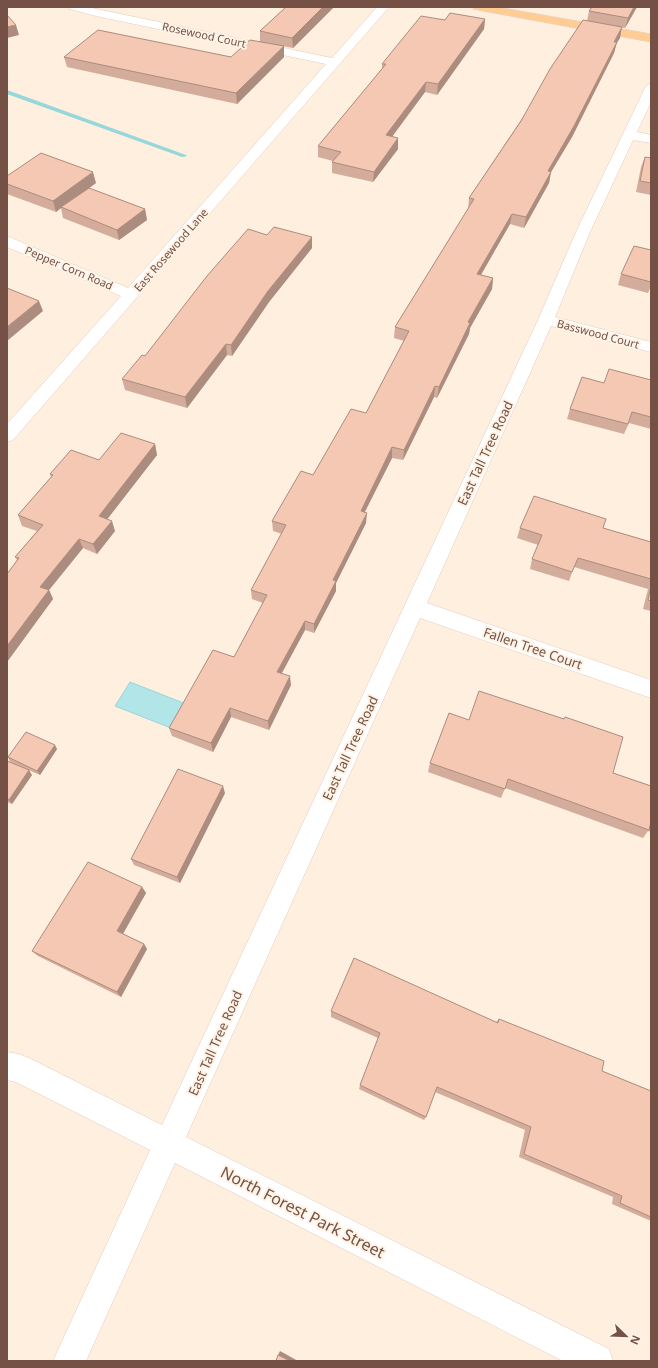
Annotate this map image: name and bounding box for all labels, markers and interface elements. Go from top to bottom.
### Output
street label: Rosewood Court [161,18,247,51]
street label: East Rosewood Lane [130,205,211,294]
street label: Pepper Corn Road [23,242,116,293]
street label: Basswood Court [555,315,641,352]
street label: East Tall Tree Road [453,398,517,508]
street label: Fallen Tree Court [481,623,585,673]
street label: East Tall Tree Road [318,693,382,803]
street label: East Tall Tree Road [184,988,246,1098]
street label: North Forest Park Street [217,1161,389,1263]
north arrow [606,1316,646,1356]
text: N [627,1333,644,1347]

